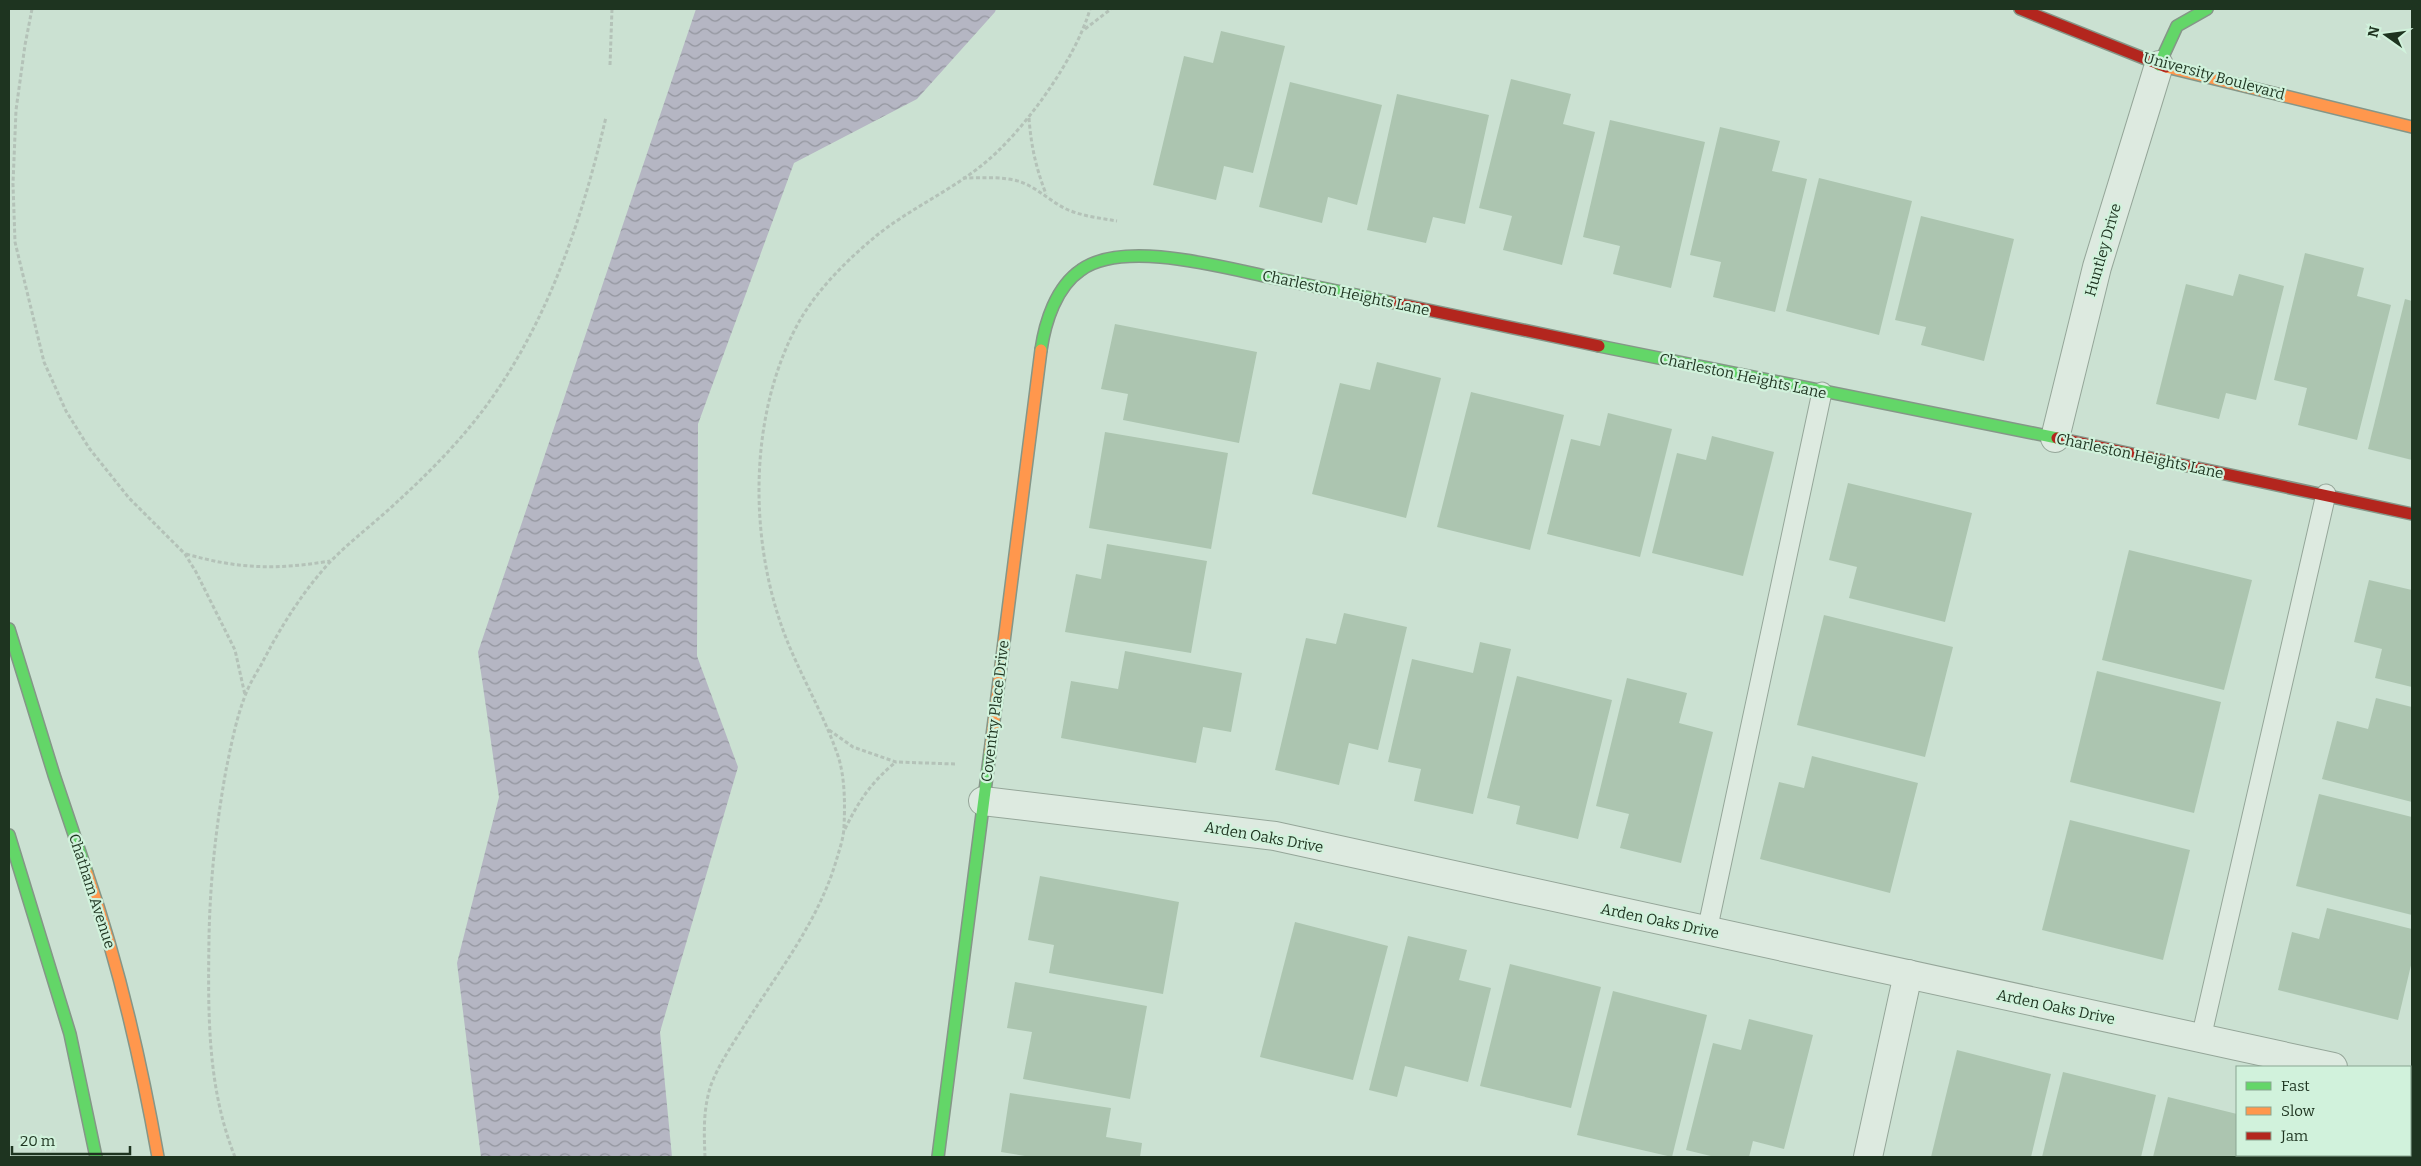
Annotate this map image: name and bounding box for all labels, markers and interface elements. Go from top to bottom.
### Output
north arrow [2361,10,2411,60]
text: N [2364,24,2383,39]
street label: University Boulevard [2141,48,2287,104]
street label: Huntley Drive [2081,201,2125,299]
street label: Charleston Heights Lane [1261,266,1431,320]
street label: Charleston Heights Lane [1658,349,1828,403]
street label: Charleston Heights Lane [2055,429,2225,483]
street label: Coventry Place Drive [977,639,1013,783]
street label: Arden Oaks Drive [1203,818,1325,856]
street label: Chatham Avenue [65,831,119,951]
street label: Arden Oaks Drive [1599,900,1721,942]
street label: Arden Oaks Drive [1995,986,2117,1028]
legend [2236,1066,2411,1156]
text: Fast [2281,1077,2310,1095]
text: Slow [2281,1102,2316,1120]
scale bar [12,1124,130,1156]
text: Jam [2280,1127,2309,1145]
text: 20 m [20,1132,56,1150]

